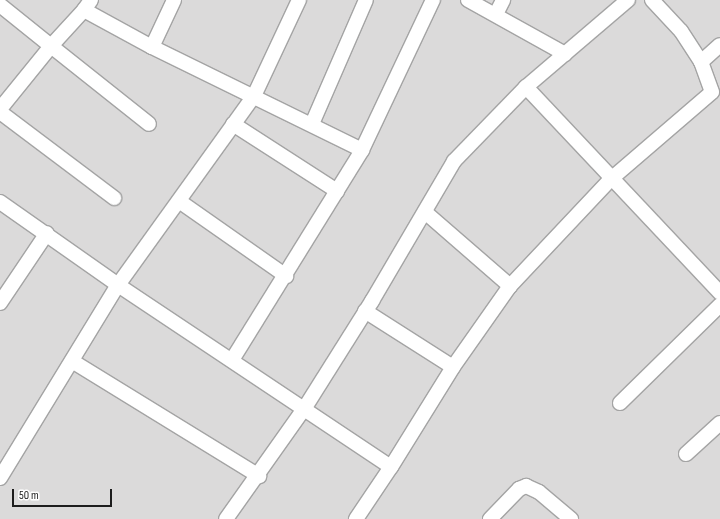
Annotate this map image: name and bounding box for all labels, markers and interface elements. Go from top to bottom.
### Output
scale bar [14,481,114,507]
text: 50 m [19,488,39,503]

